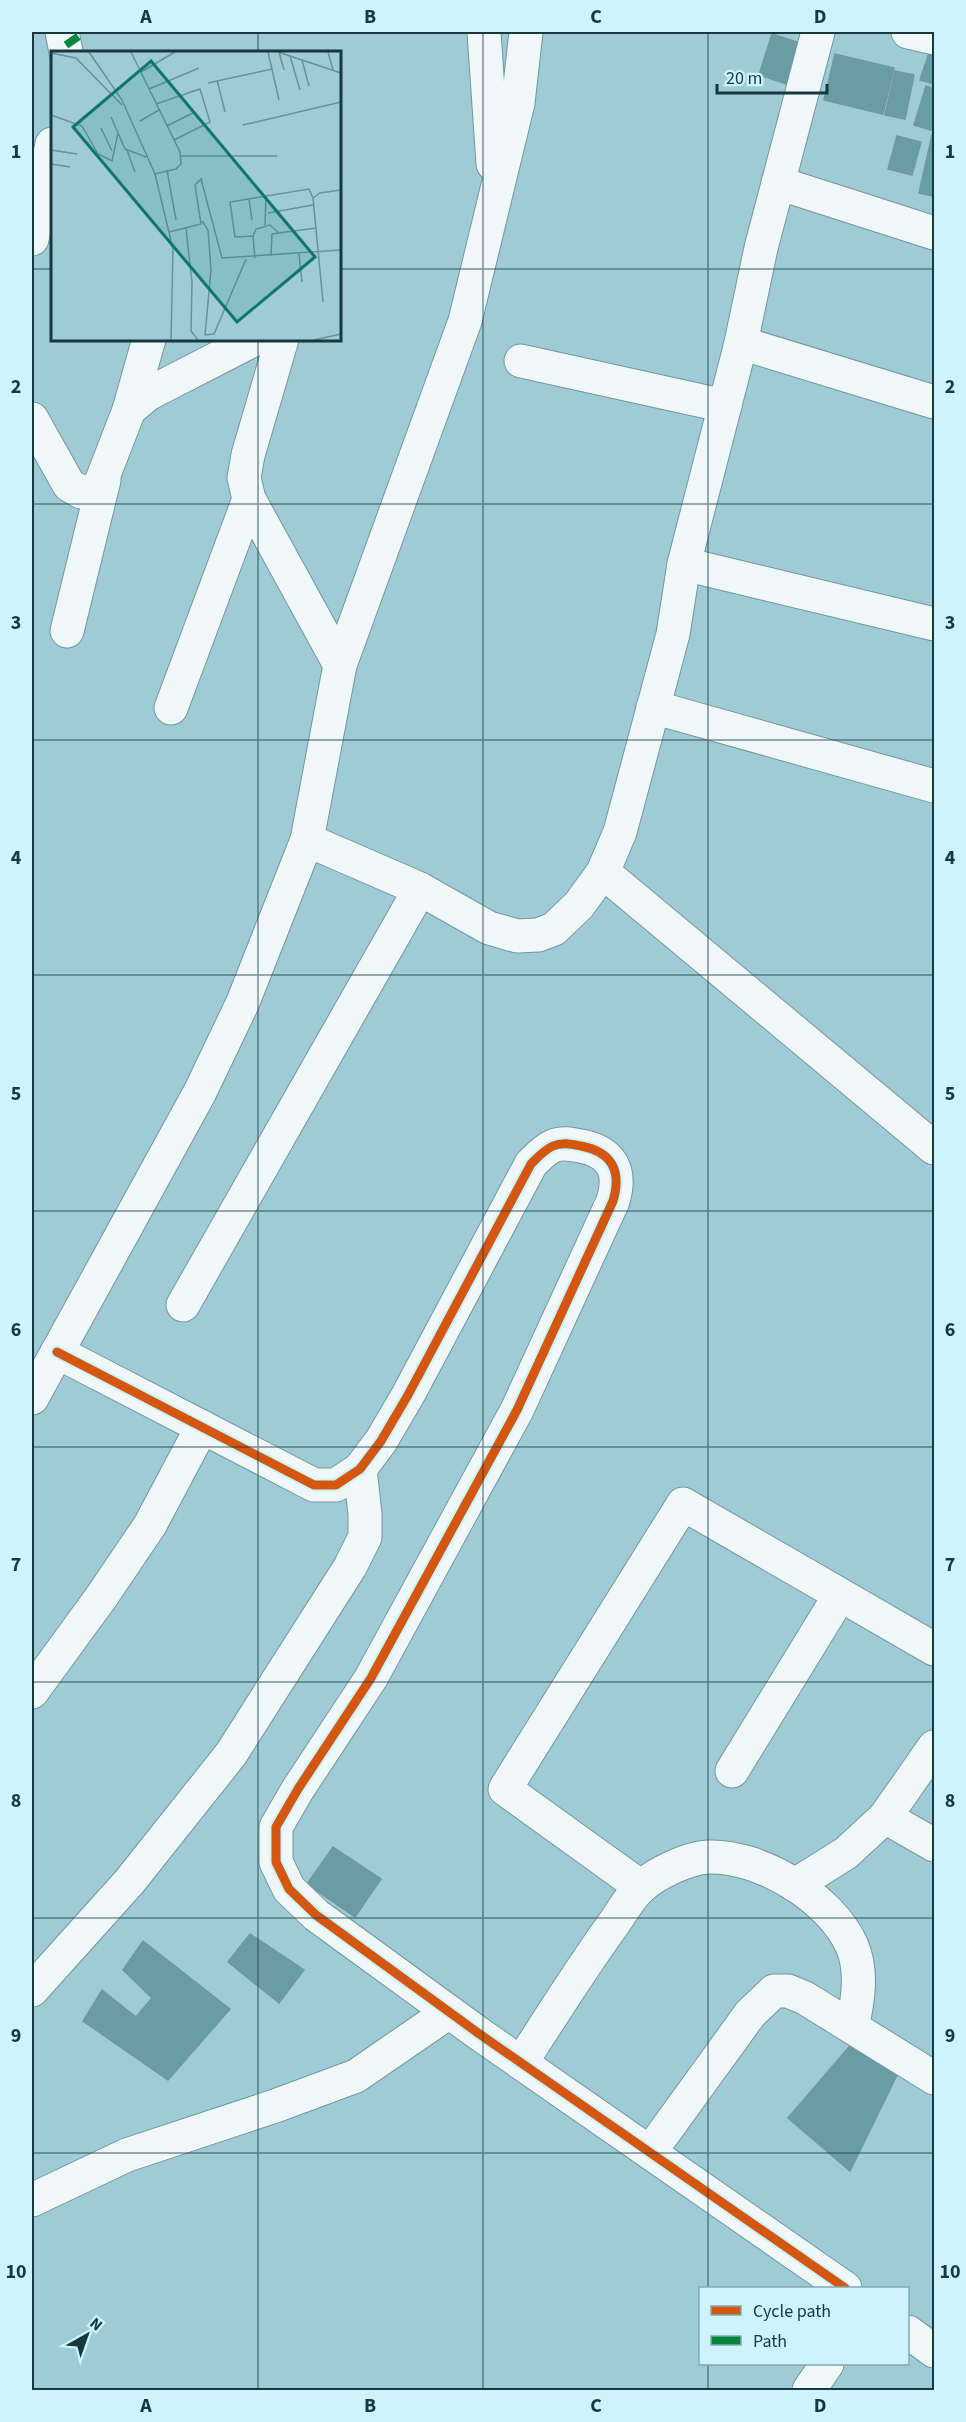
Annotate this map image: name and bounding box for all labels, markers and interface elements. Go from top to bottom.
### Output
text: A [139,3,152,31]
text: B [364,3,376,31]
text: C [590,3,602,31]
text: D [814,3,826,31]
inset map [51,51,340,340]
scale bar [717,57,826,95]
text: 20 m [726,66,762,91]
text: 1 [11,138,21,166]
text: 1 [945,138,955,166]
text: 2 [11,373,21,401]
text: 2 [945,373,955,401]
text: 3 [11,609,21,637]
text: 3 [945,609,955,637]
text: 4 [11,844,22,872]
text: 4 [945,844,956,872]
text: 5 [11,1080,21,1108]
text: 5 [945,1080,955,1108]
text: 6 [11,1316,21,1344]
text: 6 [945,1316,955,1344]
text: 7 [11,1551,21,1579]
text: 7 [945,1551,955,1579]
text: 8 [11,1787,21,1815]
text: 8 [945,1787,955,1815]
text: 9 [11,2022,21,2050]
text: 9 [945,2022,955,2050]
text: 10 [5,2258,27,2286]
text: 10 [939,2258,961,2286]
legend [699,2287,909,2365]
text: Cycle path [753,2299,831,2324]
north arrow [57,2305,117,2365]
text: N [85,2312,107,2336]
text: Path [753,2329,787,2354]
text: A [139,2392,152,2420]
text: B [364,2392,376,2420]
text: C [590,2392,602,2420]
text: D [814,2392,826,2420]

